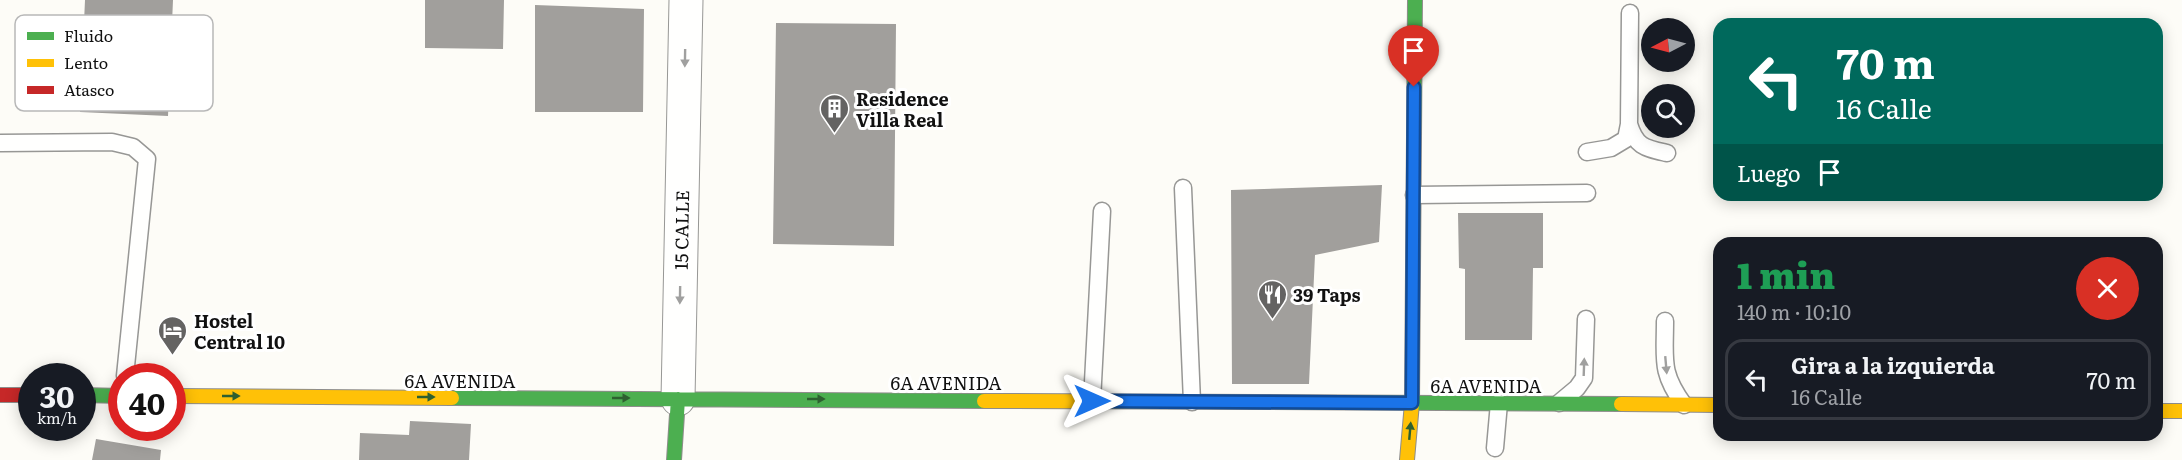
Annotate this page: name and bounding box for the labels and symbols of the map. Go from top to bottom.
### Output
legend [15,15,213,111]
north arrow [1641,18,1695,72]
text: Fluido [64,23,113,47]
pin [1388,25,1439,87]
one-way arrow [680,49,689,68]
text: Lento [64,50,108,74]
text: Atasco [64,77,114,101]
place label: Residence Villa Real [856,85,949,133]
building icon: Residence Villa Real [819,92,851,134]
street label: 15 CALLE [667,190,695,270]
restaurant icon: 39 Taps [1256,278,1288,320]
place label: 39 Taps [1293,281,1360,308]
one-way arrow [675,286,685,305]
place label: Hostel Central 10 [194,307,285,355]
hotel icon: Hostel Central 10 [157,314,189,356]
one-way arrow [1661,356,1671,375]
one-way arrow [1580,357,1589,376]
speed limit sign: 40 [108,363,186,441]
street label: 6A AVENIDA [404,367,516,394]
street label: 6A AVENIDA [890,369,1002,396]
position arrow [1060,369,1124,433]
street label: 6A AVENIDA [1430,372,1542,399]
one-way arrow [221,391,240,401]
one-way arrow [416,392,435,402]
one-way arrow [611,393,630,403]
one-way arrow [806,394,825,404]
one-way arrow [1405,422,1415,441]

